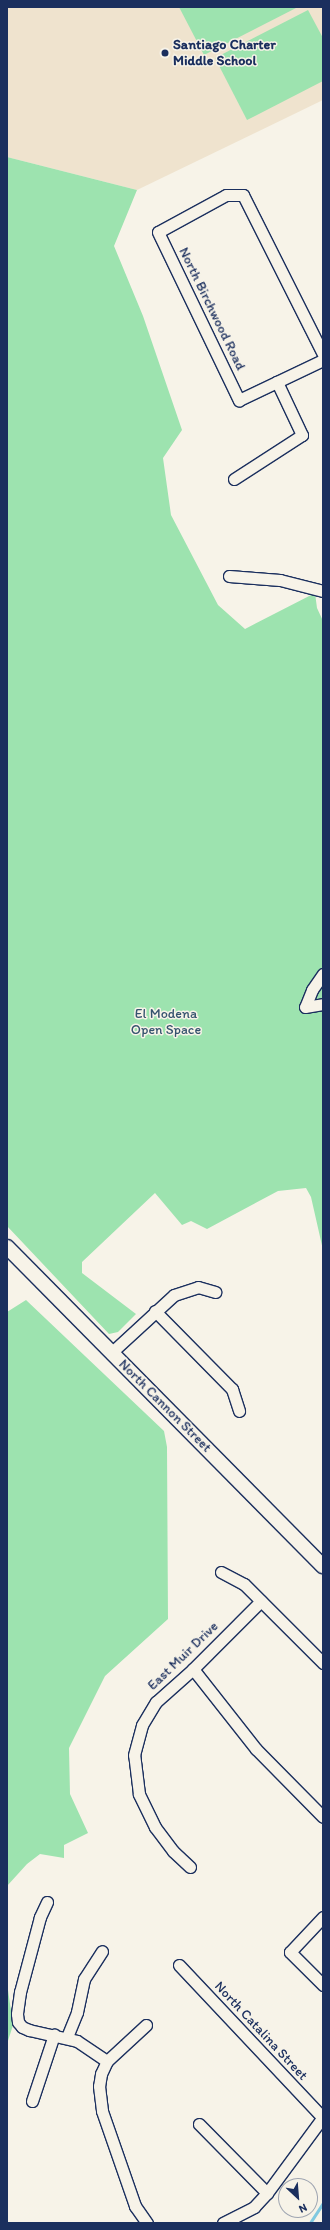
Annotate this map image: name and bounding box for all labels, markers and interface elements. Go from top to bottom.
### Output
place label: Santiago Charter Middle School [173,37,276,70]
marker: Santiago Charter Middle School [160,48,170,58]
street label: North Birchwood Road [175,245,249,373]
park label: El Modena Open Space [131,1006,201,1038]
street label: North Cannon Street [115,1356,215,1456]
street label: East Muir Drive [144,1618,222,1694]
street label: North Catalina Street [211,1978,311,2084]
north arrow [278,2178,318,2218]
text: N [297,2201,309,2216]

